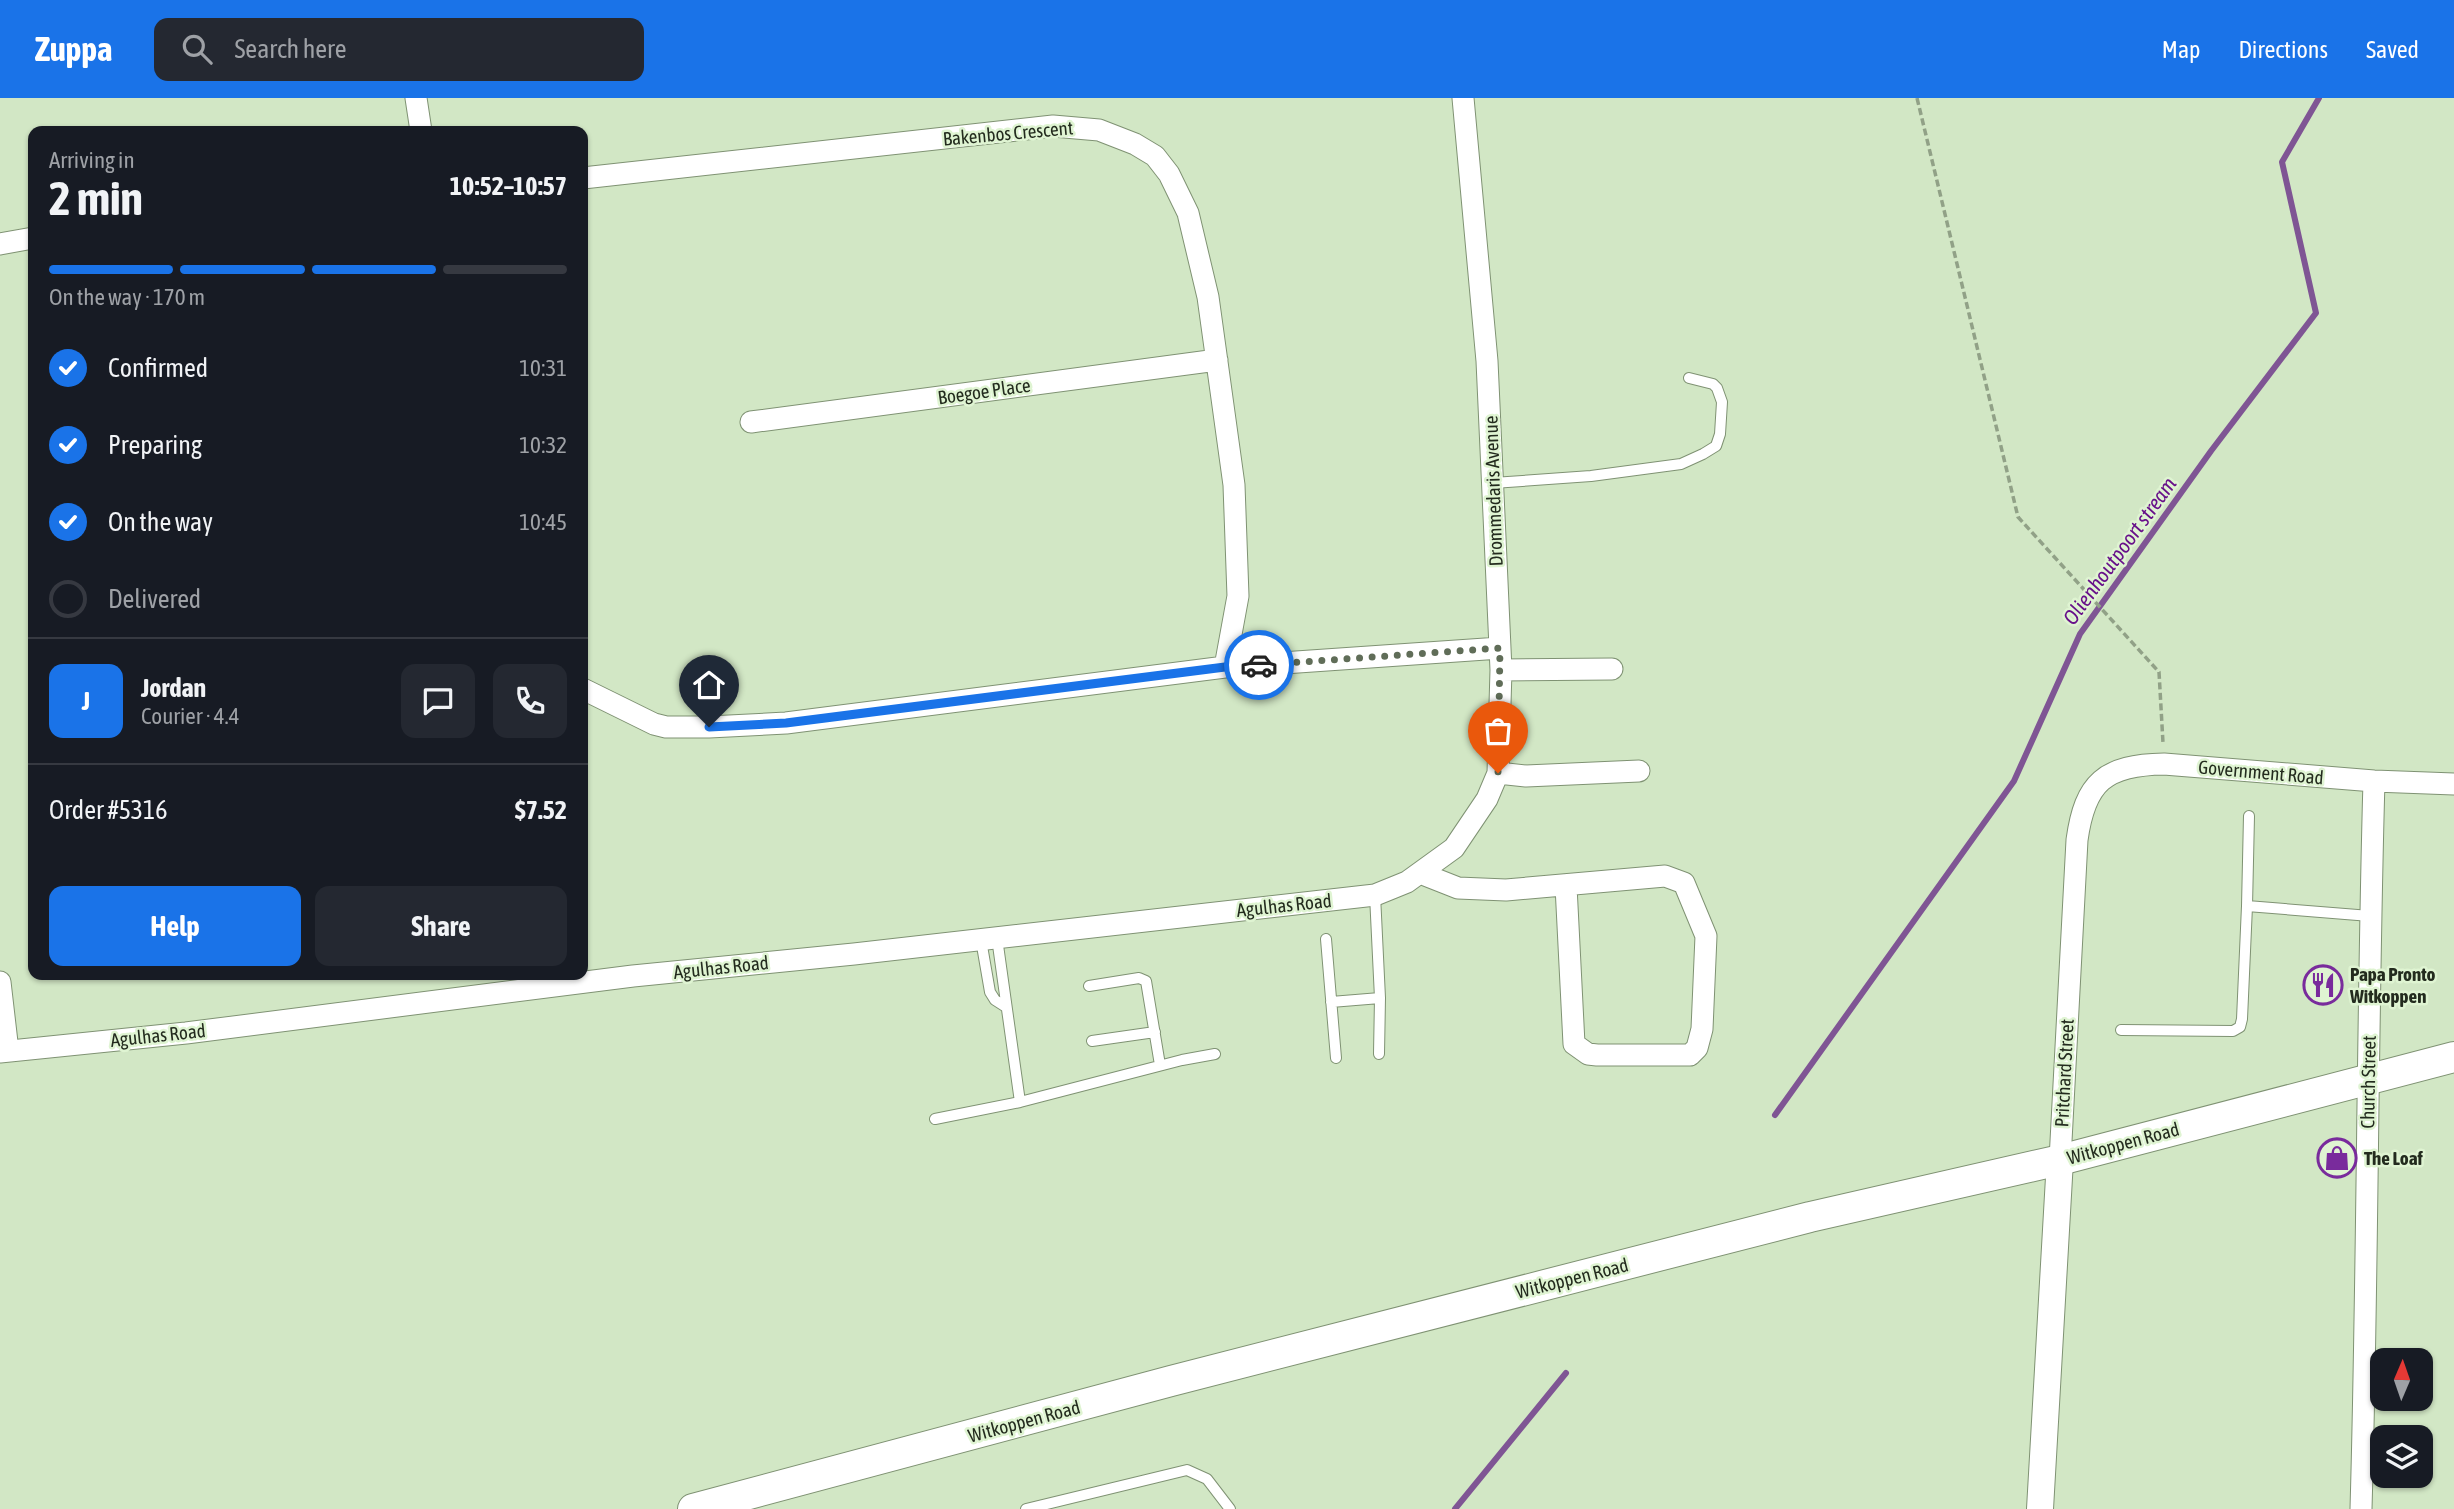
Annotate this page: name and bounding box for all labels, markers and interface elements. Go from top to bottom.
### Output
search box [154,18,644,81]
text: Zuppa [35,30,112,68]
icon: search [178,30,216,68]
text: Search here [234,34,347,64]
text: Map [2162,36,2200,63]
text: Directions [2238,36,2328,63]
text: Saved [2366,36,2419,63]
street label: Bakenbos Crescent [942,116,1074,150]
text: Arriving in [49,147,135,173]
text: 10:52–10:57 [450,171,567,201]
text: 2 min [49,172,143,225]
text: On the way · 170 m [49,284,205,310]
icon: check [49,349,87,387]
text: Confirmed [108,353,208,383]
text: 10:31 [519,355,567,381]
street label: Boegoe Place [936,374,1032,408]
street label: Drommedaris Avenue [1479,415,1507,567]
icon: check [49,426,87,464]
text: Preparing [108,430,202,460]
text: 10:32 [519,432,567,458]
water label: Olienhoutpoort stream [2058,472,2181,629]
icon: check [49,503,87,541]
text: On the way [108,507,213,537]
text: 10:45 [519,509,567,535]
text: Delivered [108,584,201,614]
courier [1224,630,1294,700]
icon: car [1240,646,1278,684]
pin [679,655,739,727]
button: chat [401,664,475,738]
button: phone [493,664,567,738]
icon: home [690,666,728,704]
text: Jordan [141,673,206,703]
text: J [82,686,90,716]
pin [1468,701,1528,773]
text: Courier · 4.4 [141,703,240,729]
icon: bag [1479,712,1517,750]
street label: Government Road [2197,756,2325,788]
text: Order #5316 [49,795,168,825]
text: $7.52 [515,795,567,825]
button: Help [49,886,301,966]
button: Share [315,886,567,966]
street label: Agulhas Road [1235,889,1333,921]
street label: Agulhas Road [672,951,770,983]
place label: Papa Pronto Witkoppen [2349,963,2436,1007]
restaurant icon: Papa Pronto Witkoppen [2302,964,2344,1006]
street label: Pritchard Street [2050,1018,2078,1128]
street label: Agulhas Road [109,1019,207,1051]
street label: Church Street [2356,1035,2380,1129]
street label: Witkoppen Road [2064,1117,2182,1169]
shop icon: The Loaf [2316,1137,2358,1179]
place label: The Loaf [2364,1147,2424,1169]
street label: Witkoppen Road [1513,1253,1631,1303]
north arrow [2370,1348,2432,1410]
map controls [2370,1348,2433,1488]
street label: Witkoppen Road [965,1395,1083,1447]
button: layers [2370,1425,2433,1488]

